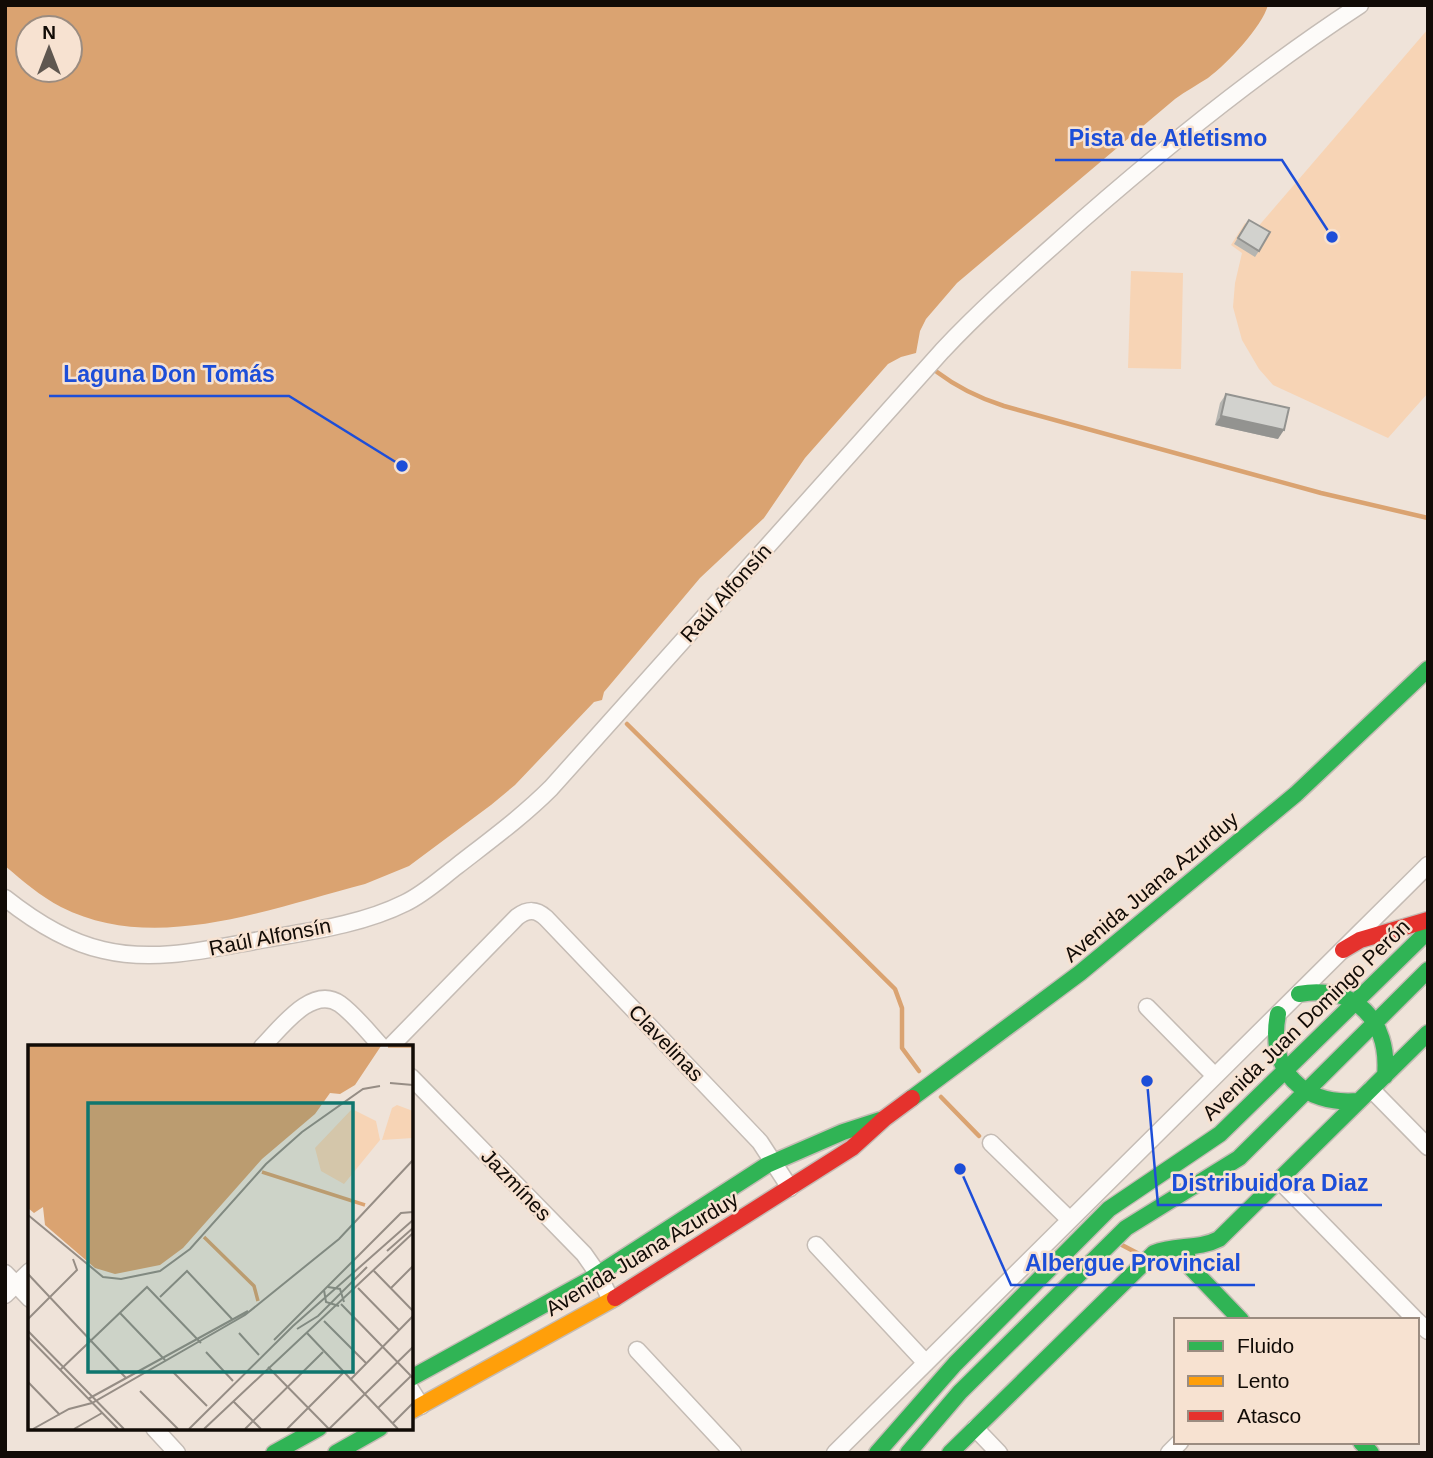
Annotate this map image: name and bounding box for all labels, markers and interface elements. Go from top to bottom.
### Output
north arrow [14,14,84,84]
text: N [42,22,56,43]
callout: Pista de Atletismo [1055,116,1282,160]
text: Pista de Atletismo [1069,125,1267,151]
callout: Laguna Don Tomás [49,352,289,396]
text: Laguna Don Tomás [63,361,275,387]
street label: Raúl Alfonsín [676,539,776,646]
street label: Avenida Juana Azurduy [1059,807,1243,966]
street label: Raúl Alfonsín [207,913,333,960]
street label: Avenida Juan Domingo Perón [1197,915,1414,1125]
street label: Clavelinas [624,1000,708,1085]
inset map [28,1045,413,1430]
street label: Jazmínes [477,1144,556,1225]
callout: Distribuidora Diaz [1158,1161,1382,1205]
text: Distribuidora Diaz [1172,1170,1368,1196]
street label: Avenida Juana Azurduy [541,1187,742,1320]
callout: Albergue Provincial [1011,1241,1255,1285]
text: Albergue Provincial [1025,1250,1241,1276]
legend [1174,1318,1419,1444]
text: Fluido [1237,1334,1294,1357]
text: Lento [1237,1369,1290,1392]
text: Atasco [1237,1404,1301,1427]

